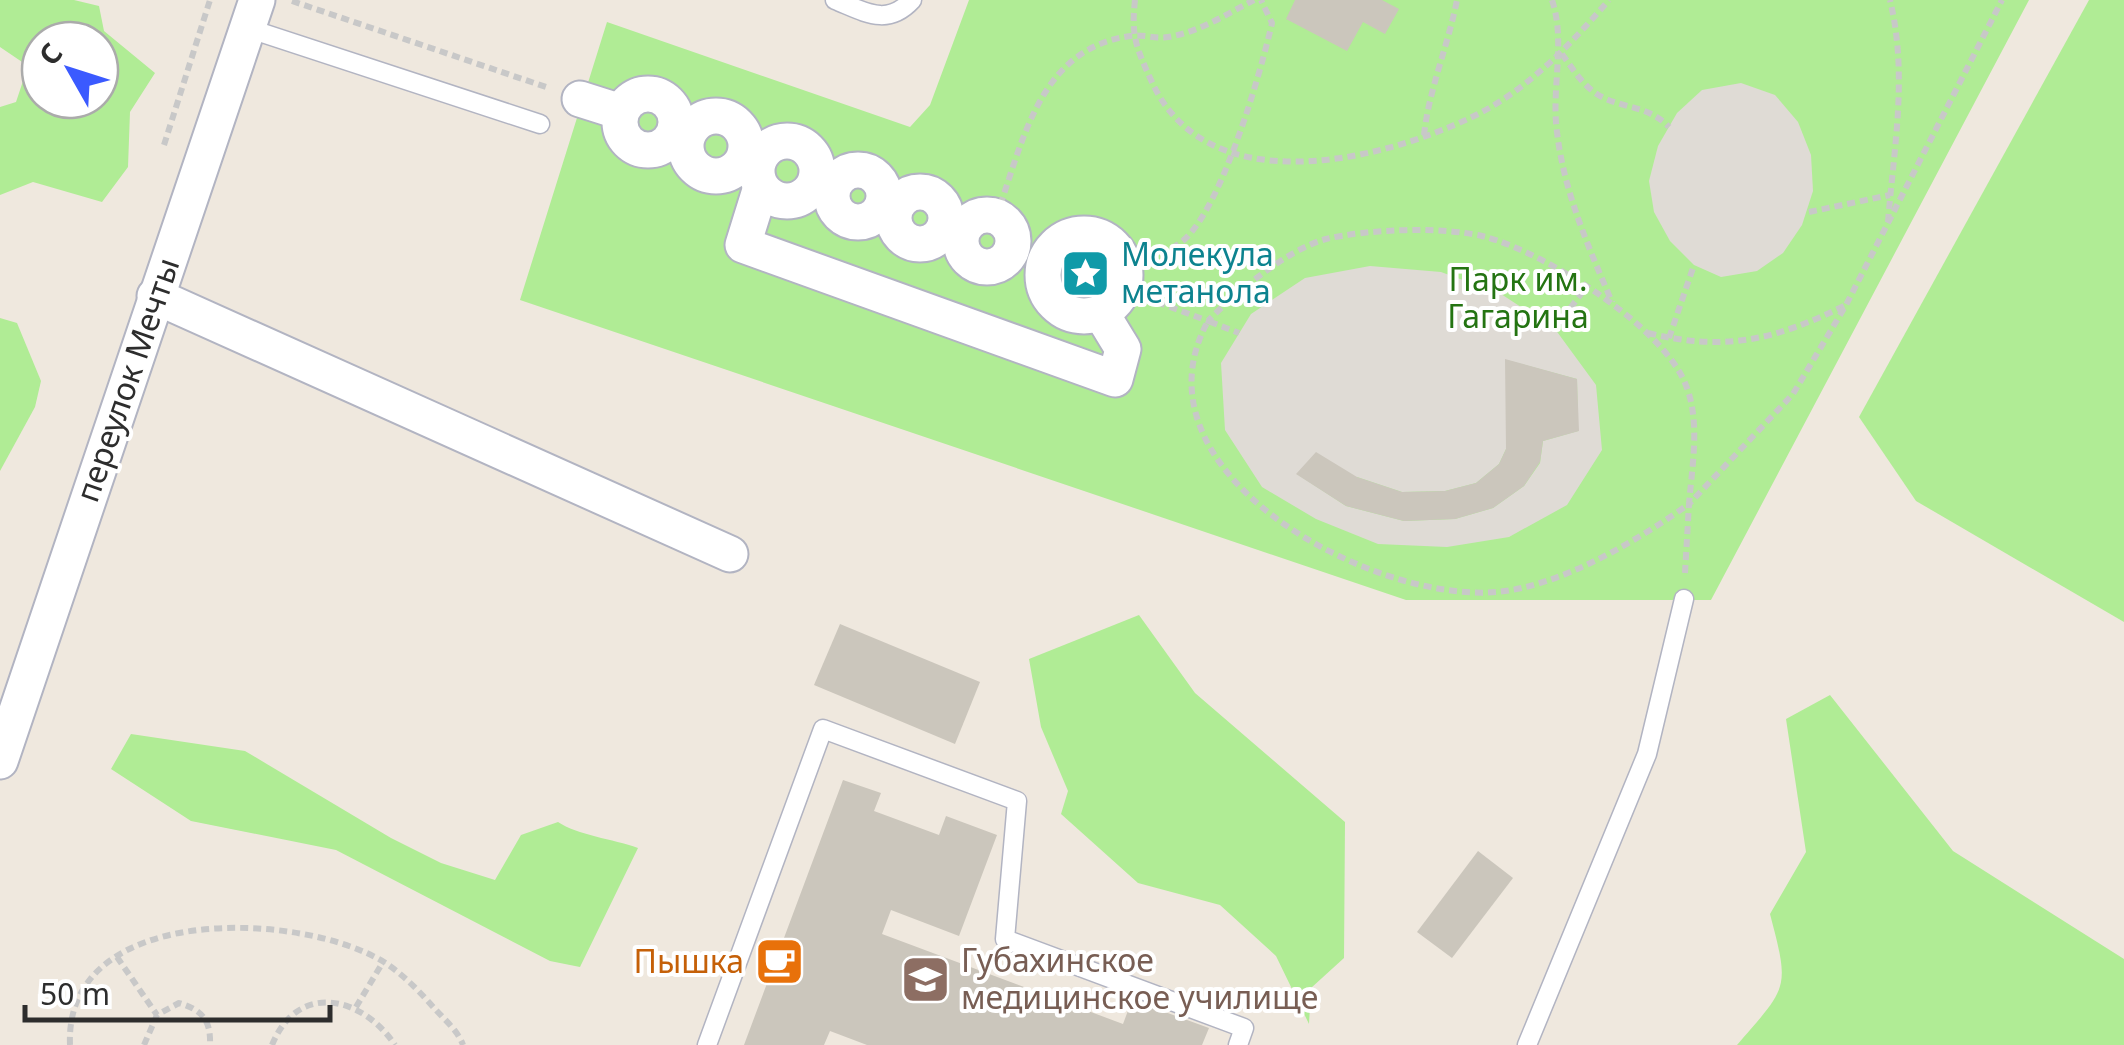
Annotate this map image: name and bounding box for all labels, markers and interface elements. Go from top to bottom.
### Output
north arrow [20,20,120,120]
text: С [29,35,70,73]
place label: Молекула метанола [1121,232,1274,312]
place icon: Молекула метанола [1060,247,1112,299]
street label: переулок Мечты [65,252,188,507]
park label: Парк им. Гагарина [1447,257,1589,337]
cafe icon: Пышка [753,936,805,988]
place label: Губахинское медицинское училище [961,938,1318,1018]
place label: Пышка [634,939,744,982]
school or university icon: Губахинское медицинское училище [900,953,952,1005]
scale bar [25,960,330,1022]
text: 50 m [40,973,110,1014]

